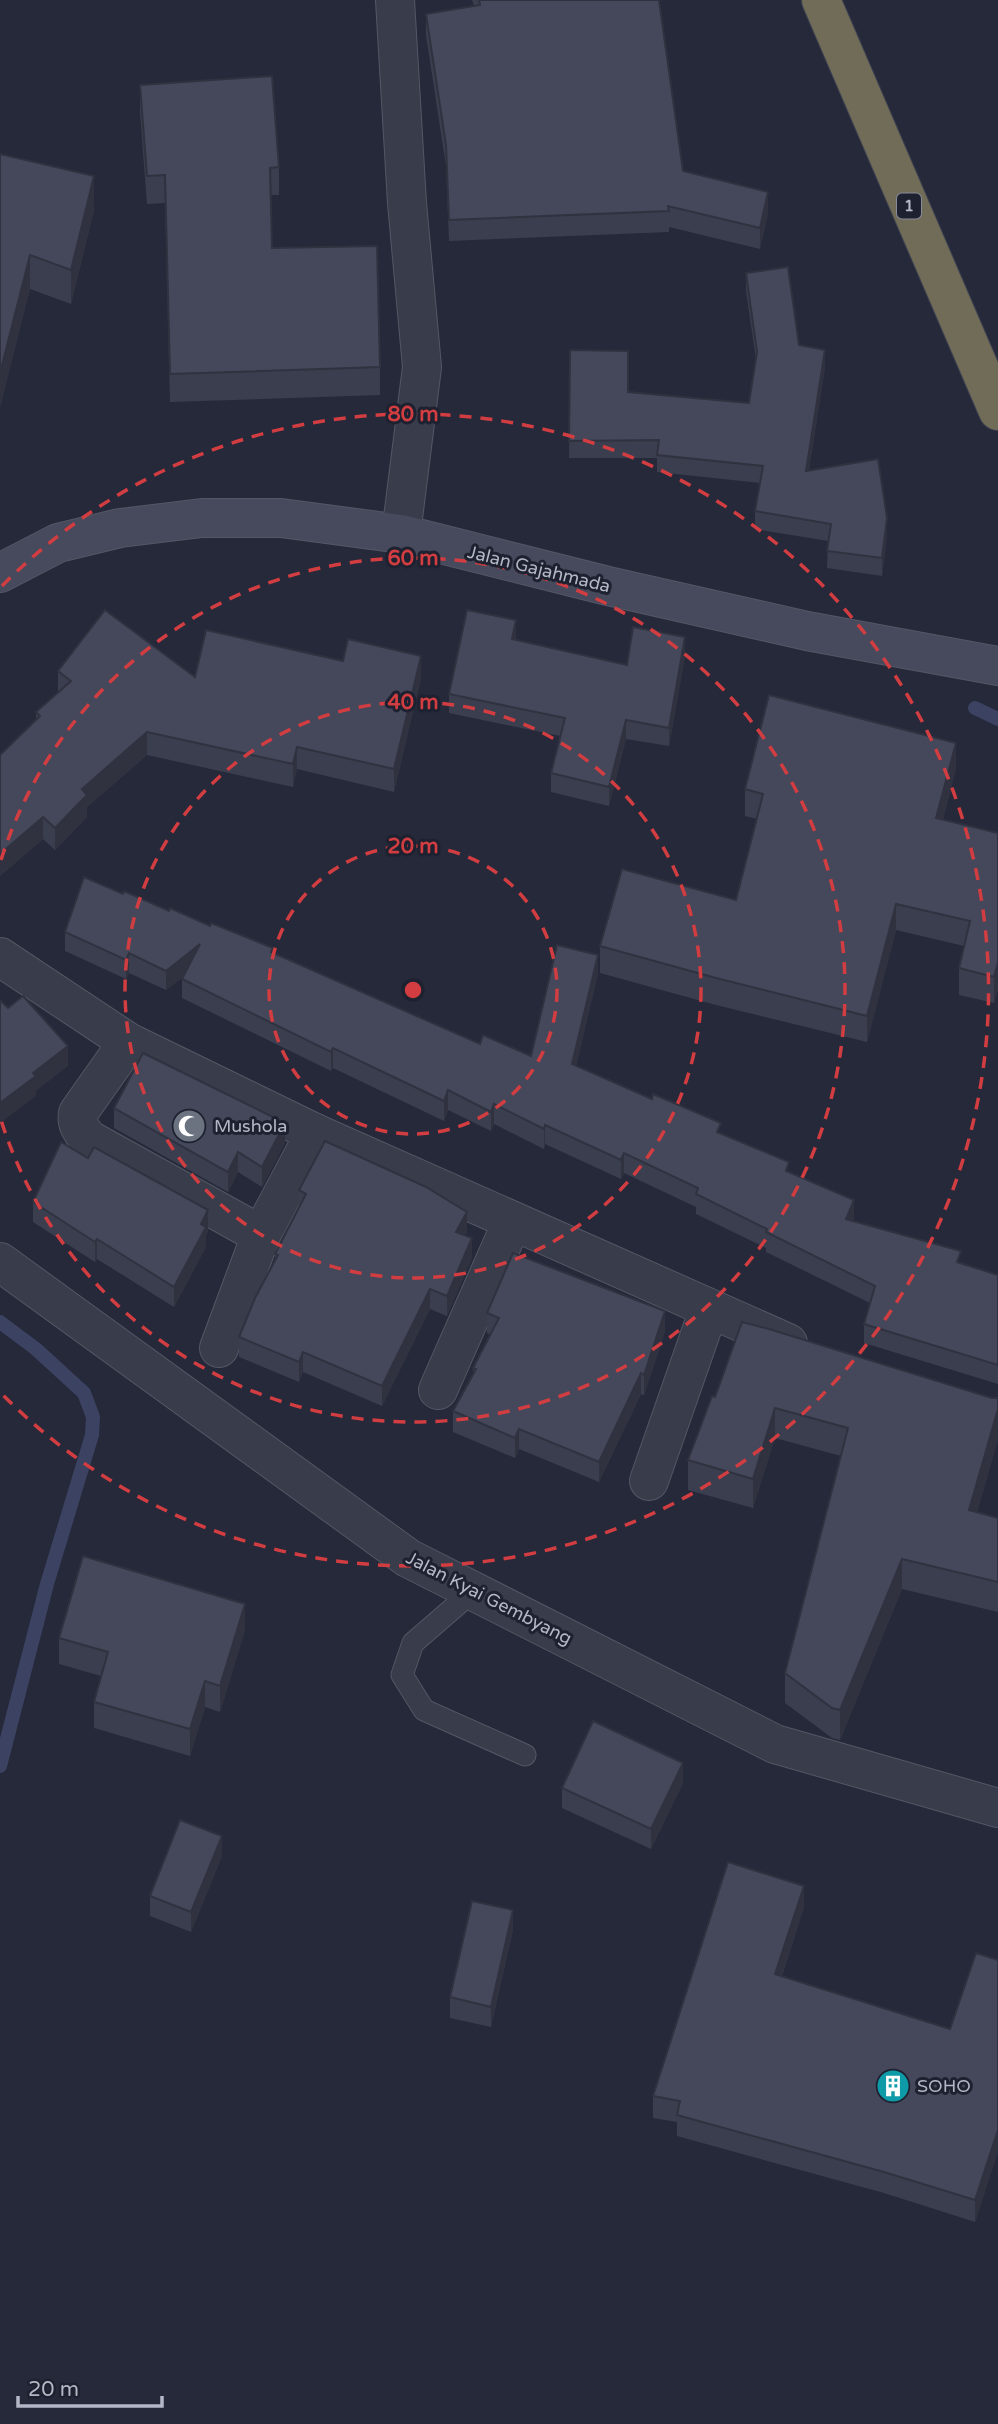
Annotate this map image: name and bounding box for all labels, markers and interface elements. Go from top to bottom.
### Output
road number: 1 [897,194,921,218]
text: 80 m [387,402,439,427]
street label: Jalan Gajahmada [465,541,613,597]
text: 60 m [387,546,439,571]
text: 40 m [387,690,439,715]
text: 20 m [387,834,439,859]
centre of rings [401,978,425,1002]
mosque icon: Mushola [170,1107,208,1145]
place label: Mushola [214,1115,287,1137]
street label: Jalan Kyai Gembyang [402,1547,576,1649]
building icon: SOHO [874,2067,912,2105]
place label: SOHO [917,2075,971,2097]
scale bar [18,2364,161,2408]
text: 20 m [28,2377,79,2402]

